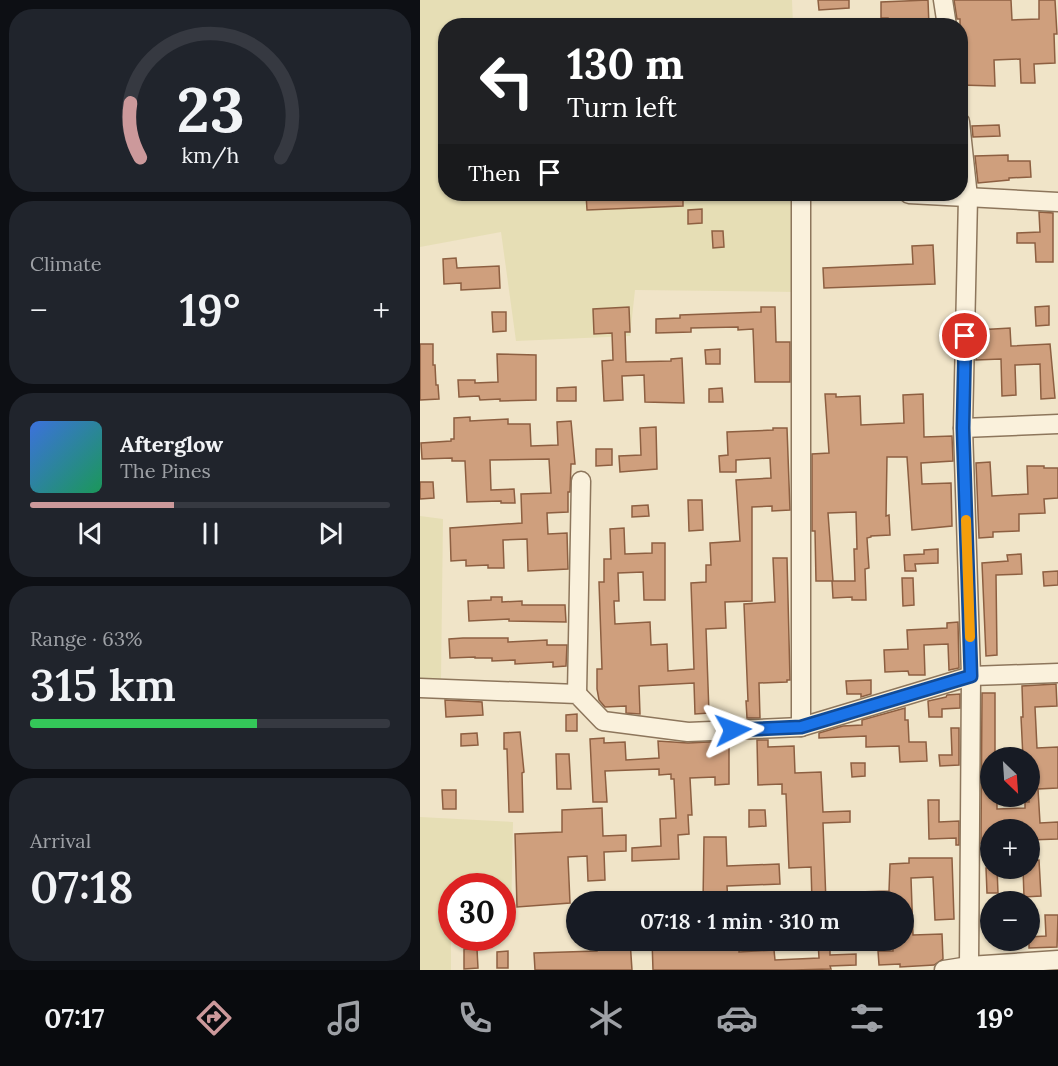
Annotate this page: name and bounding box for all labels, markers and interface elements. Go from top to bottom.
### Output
text: 130 m [567,37,684,91]
icon: left [468,42,546,120]
text: 23 [176,69,244,149]
text: Turn left [567,90,677,124]
text: km/h [181,141,239,169]
icon: arrive [533,156,566,189]
text: Then [468,159,521,187]
text: Climate [30,251,102,276]
text: 19° [179,281,241,338]
text: − [30,289,48,331]
text: + [373,289,390,331]
pin [939,310,990,361]
icon: arrive [948,319,981,352]
text: Afterglow [120,430,223,458]
text: The Pines [120,458,211,483]
icon: previous [74,517,107,550]
icon: pause [194,517,227,550]
icon: next [314,517,347,550]
text: Range · 63% [30,626,142,651]
text: 315 km [30,656,176,713]
position arrow [701,698,765,762]
north arrow [980,747,1040,807]
map controls [980,747,1040,951]
button: + [980,819,1040,879]
text: Arrival [30,828,91,853]
text: 07:18 [30,858,134,915]
speed limit sign: 30 [438,873,516,951]
button: − [980,891,1040,951]
text: 07:18 · 1 min · 310 m [640,907,840,935]
icon: directions [193,997,235,1039]
icon: music [324,997,366,1039]
icon: phone [454,997,496,1039]
icon: climate [585,997,627,1039]
icon: car [716,997,758,1039]
icon: filters [846,997,888,1039]
text: 07:17 [44,1001,105,1035]
text: 19° [977,1001,1014,1035]

